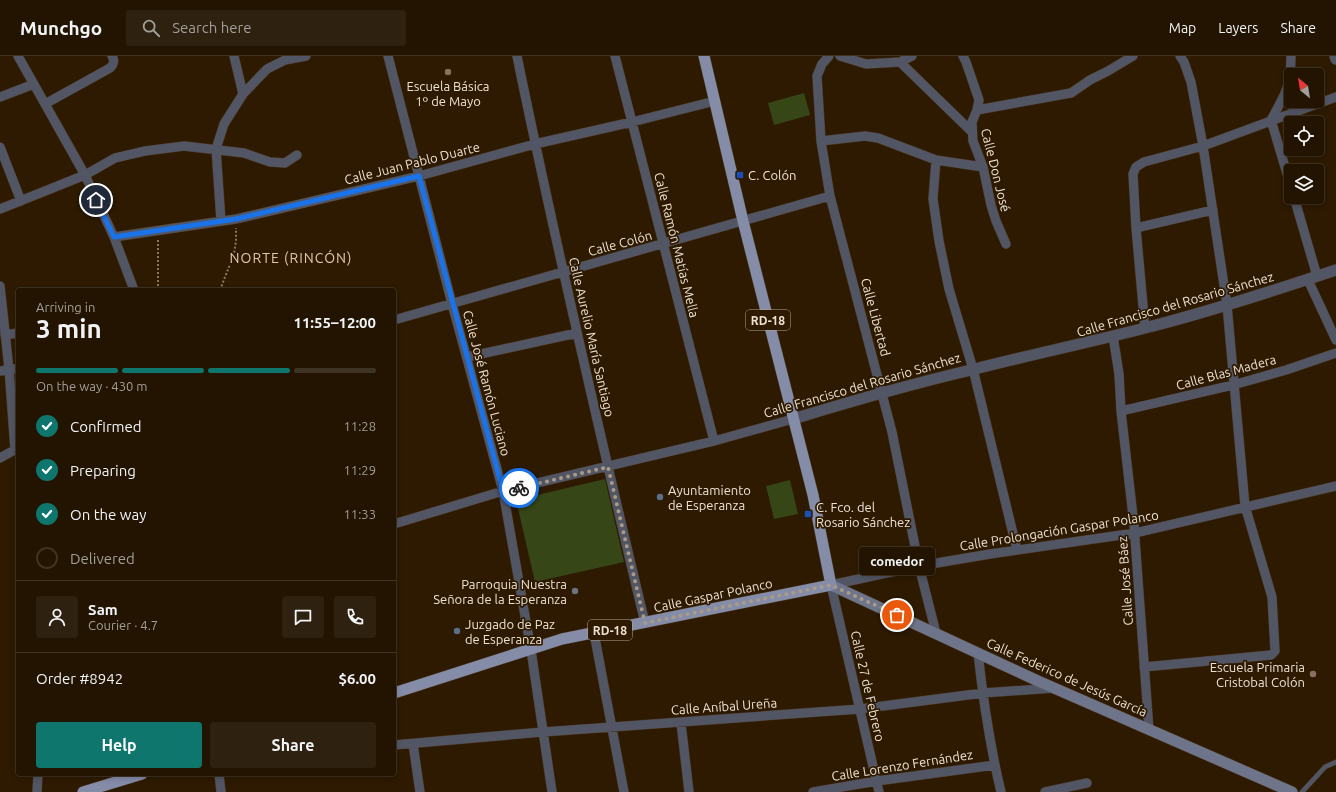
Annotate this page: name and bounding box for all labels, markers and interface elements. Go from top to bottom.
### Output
search box [126,10,406,46]
text: Munchgo [20,17,102,39]
icon: search [140,17,162,39]
text: Search here [172,19,252,36]
text: Map [1169,20,1196,36]
text: Layers [1218,20,1258,36]
text: Share [1280,20,1316,36]
marker: Escuela Básica 1º de Mayo [443,67,453,77]
north arrow [1284,68,1324,108]
map controls [1284,68,1324,204]
place label: Escuela Básica 1º de Mayo [406,79,490,108]
button: locate [1284,116,1324,156]
street label: Calle Don José [979,127,1013,213]
street label: Calle Juan Pablo Duarte [343,139,481,187]
button: layers [1284,164,1324,204]
place label: C. Colón [748,168,796,182]
marker: C. Colón [735,170,745,180]
street label: Calle Ramón Matías Mella [652,171,702,319]
pin [79,183,113,217]
icon: home [85,189,107,211]
street label: Calle Colón [586,228,654,258]
district label: NORTE (RINCÓN) [230,249,352,266]
street label: Calle Aurelio María Santiago [567,256,617,418]
street label: Calle Francisco del Rosario Sánchez [1075,269,1275,339]
street label: Calle Libertad [859,276,893,358]
text: Arriving in [36,300,95,314]
street label: Calle José Ramón Luciano [461,309,513,457]
road number: RD-18 [746,310,790,330]
text: 3 min [36,314,102,343]
text: 11:55–12:00 [293,314,376,331]
street label: Calle Francisco del Rosario Sánchez [762,350,962,420]
street label: Calle Blas Madera [1174,352,1278,392]
text: On the way · 430 m [36,379,148,393]
icon: check [36,415,58,437]
text: Confirmed [70,418,142,435]
text: 11:28 [343,419,376,433]
icon: check [36,459,58,481]
text: Preparing [70,462,136,479]
text: 11:29 [343,463,376,477]
courier [499,468,539,508]
icon: bike [508,477,530,499]
place label: Ayuntamiento de Esperanza [668,483,751,512]
marker: Ayuntamiento de Esperanza [655,492,665,502]
place label: C. Fco. del Rosario Sánchez [816,500,910,529]
icon: check [36,503,58,525]
text: On the way [70,506,146,523]
text: 11:33 [343,507,376,521]
street label: Calle Prolongación Gaspar Polanco [959,507,1159,553]
marker: C. Fco. del Rosario Sánchez [803,509,813,519]
street label: Calle José Báez [1115,536,1135,626]
callout: comedor [859,547,935,575]
text: Delivered [70,550,135,567]
text: comedor [870,554,924,568]
street label: Calle Gaspar Polanco [652,576,774,614]
place label: Parroquia Nuestra Señora de la Esperanza [433,577,567,606]
marker: Parroquia Nuestra Señora de la Esperanza [570,586,580,596]
button: person [36,596,78,638]
button: chat [282,596,324,638]
button: phone [334,596,376,638]
pin [880,598,914,632]
text: Sam [88,601,118,618]
icon: bag [886,604,908,626]
place label: Juzgado de Paz de Esperanza [465,617,555,646]
text: Courier · 4.7 [88,618,158,632]
road number: RD-18 [588,620,632,640]
marker: Juzgado de Paz de Esperanza [452,626,462,636]
street label: Calle 27 de Febrero [848,629,888,743]
street label: Calle Federico de Jesús García [985,635,1149,719]
place label: Escuela Primaria Cristobal Colón [1210,660,1305,689]
marker: Escuela Primaria Cristobal Colón [1308,669,1318,679]
text: Order #8942 [36,670,123,687]
text: $6.00 [338,670,376,687]
street label: Calle Aníbal Ureña [670,695,778,717]
button: Help [36,722,202,768]
button: Share [210,722,376,768]
street label: Calle Lorenzo Fernández [830,747,974,783]

